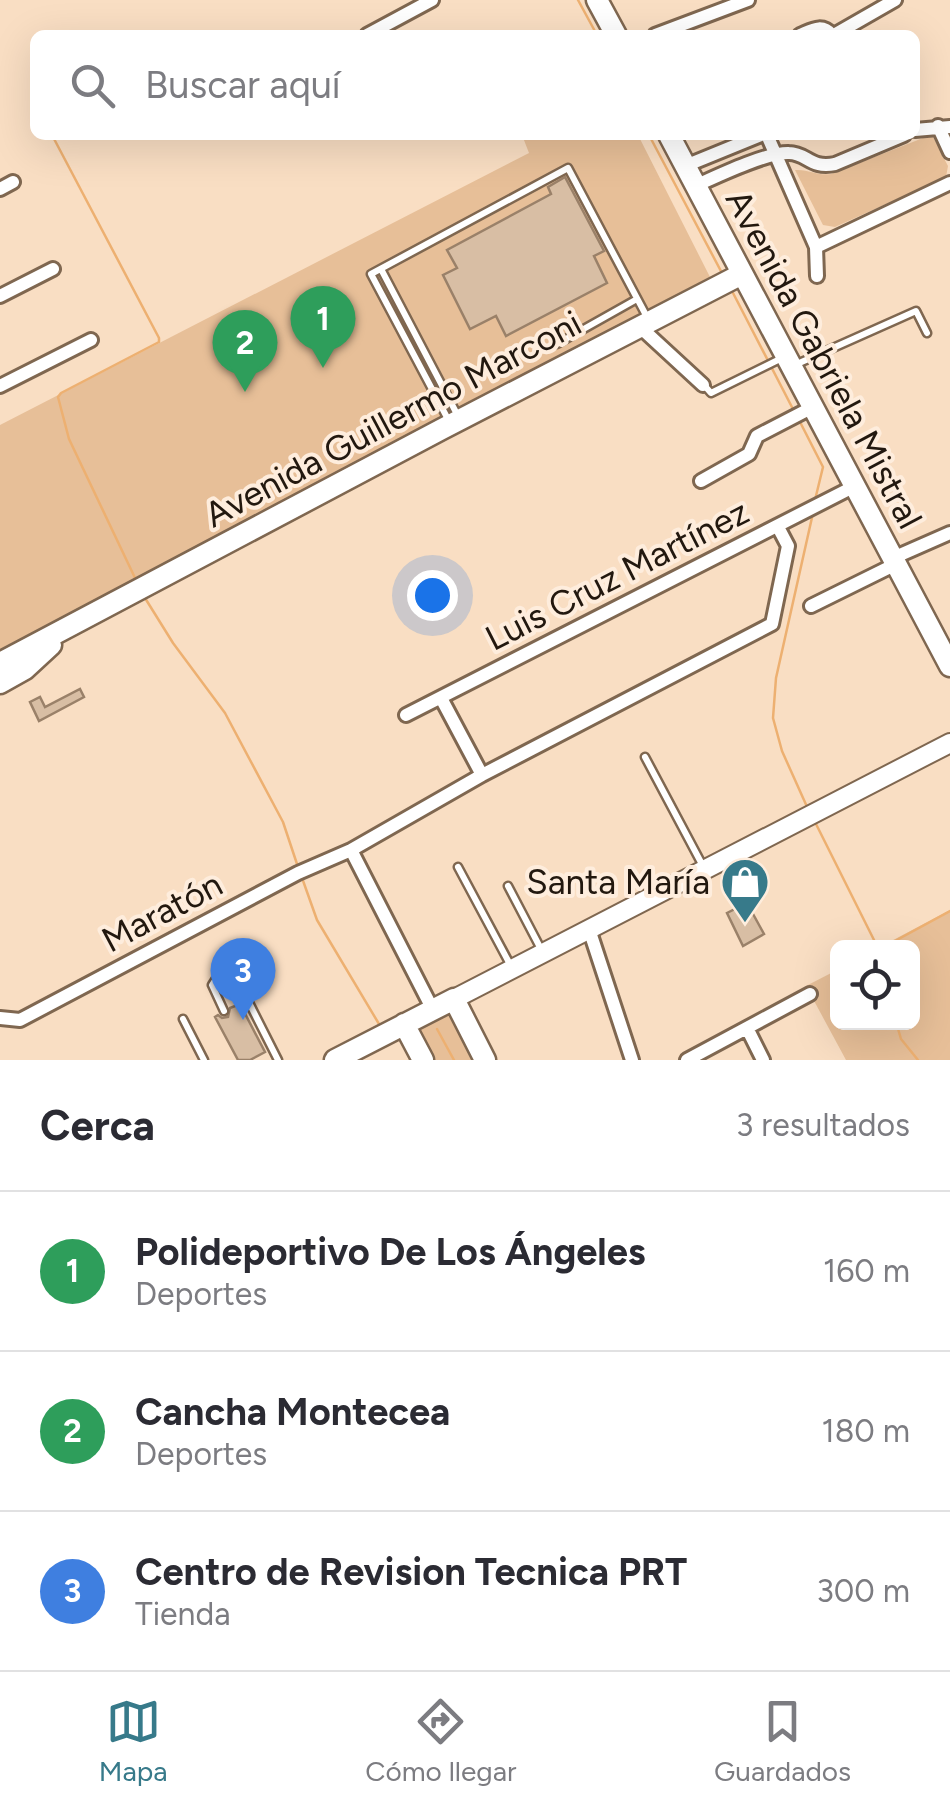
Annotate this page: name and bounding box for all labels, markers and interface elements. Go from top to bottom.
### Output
search box [30,30,920,140]
icon: search [65,58,120,113]
text: Buscar aquí [145,62,341,108]
street label: Avenida Gabriela Mistral [717,182,931,536]
pin: 1 [290,286,356,368]
street label: Avenida Guillermo Marconi [198,302,588,536]
pin: 2 [212,310,278,392]
street label: Luis Cruz Martínez [478,491,756,659]
your location [407,570,458,621]
shop icon: Santa María [719,856,771,924]
place label: Santa María [526,861,710,903]
street label: Maratón [95,863,229,961]
pin: 3 [210,938,276,1020]
map controls [830,940,920,1030]
button: locate [830,940,920,1030]
text: Cerca [40,1100,155,1151]
text: 3 resultados [736,1106,910,1144]
text: Polideportivo De Los Ángeles [135,1229,645,1275]
text: 1 [66,1252,79,1290]
text: 160 m [823,1252,910,1290]
text: Deportes [135,1275,267,1313]
text: Cancha Montecea [135,1389,450,1435]
text: 2 [63,1412,82,1450]
text: 180 m [821,1412,910,1450]
text: Deportes [135,1435,267,1473]
text: Centro de Revision Tecnica PRT [135,1549,687,1595]
text: 3 [64,1572,81,1610]
text: 300 m [816,1572,910,1610]
text: Tienda [135,1595,231,1633]
tab: Mapa [99,1694,168,1788]
tab: Cómo llegar [365,1694,516,1788]
tab: Guardados [714,1694,851,1788]

